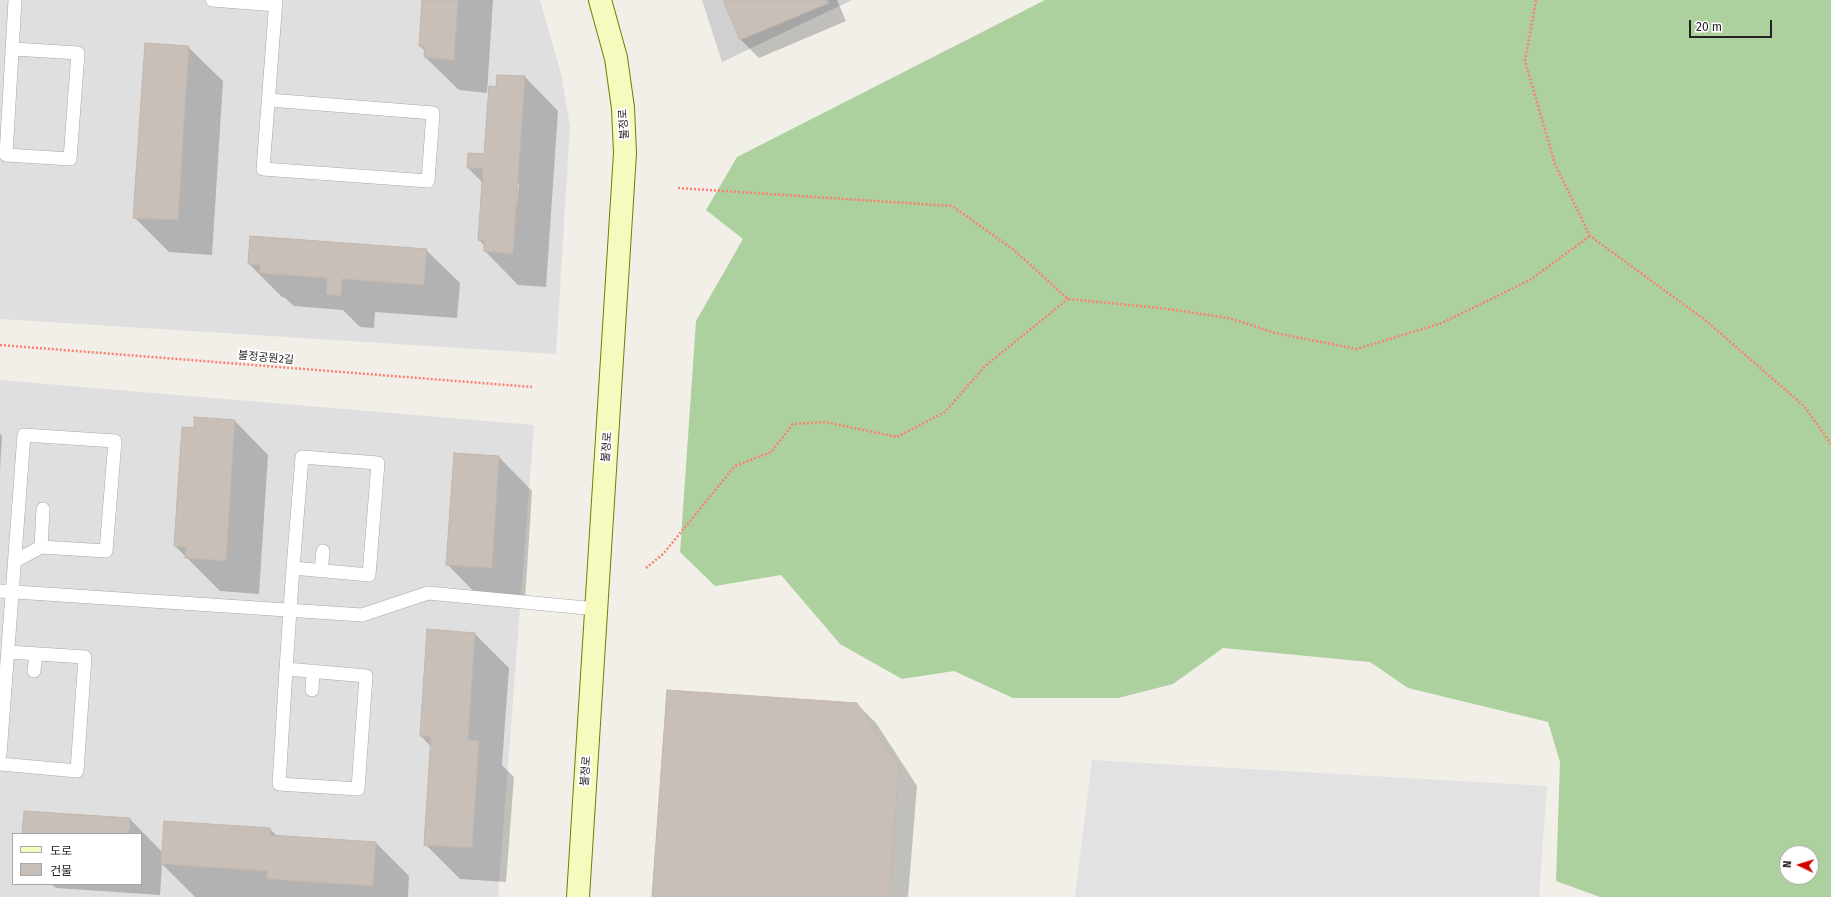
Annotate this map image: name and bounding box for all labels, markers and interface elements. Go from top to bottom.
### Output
scale bar [1691,12,1774,38]
text: 20 m [1696,20,1722,34]
street label: 불정로 [616,108,632,140]
street label: 불정공원2길 [238,349,294,367]
street label: 불정로 [599,431,615,463]
street label: 불정로 [578,755,594,787]
legend [12,833,142,885]
text: 도로 [50,844,72,858]
north arrow [1779,845,1819,885]
text: N [1781,860,1794,868]
text: 건물 [50,864,72,878]

